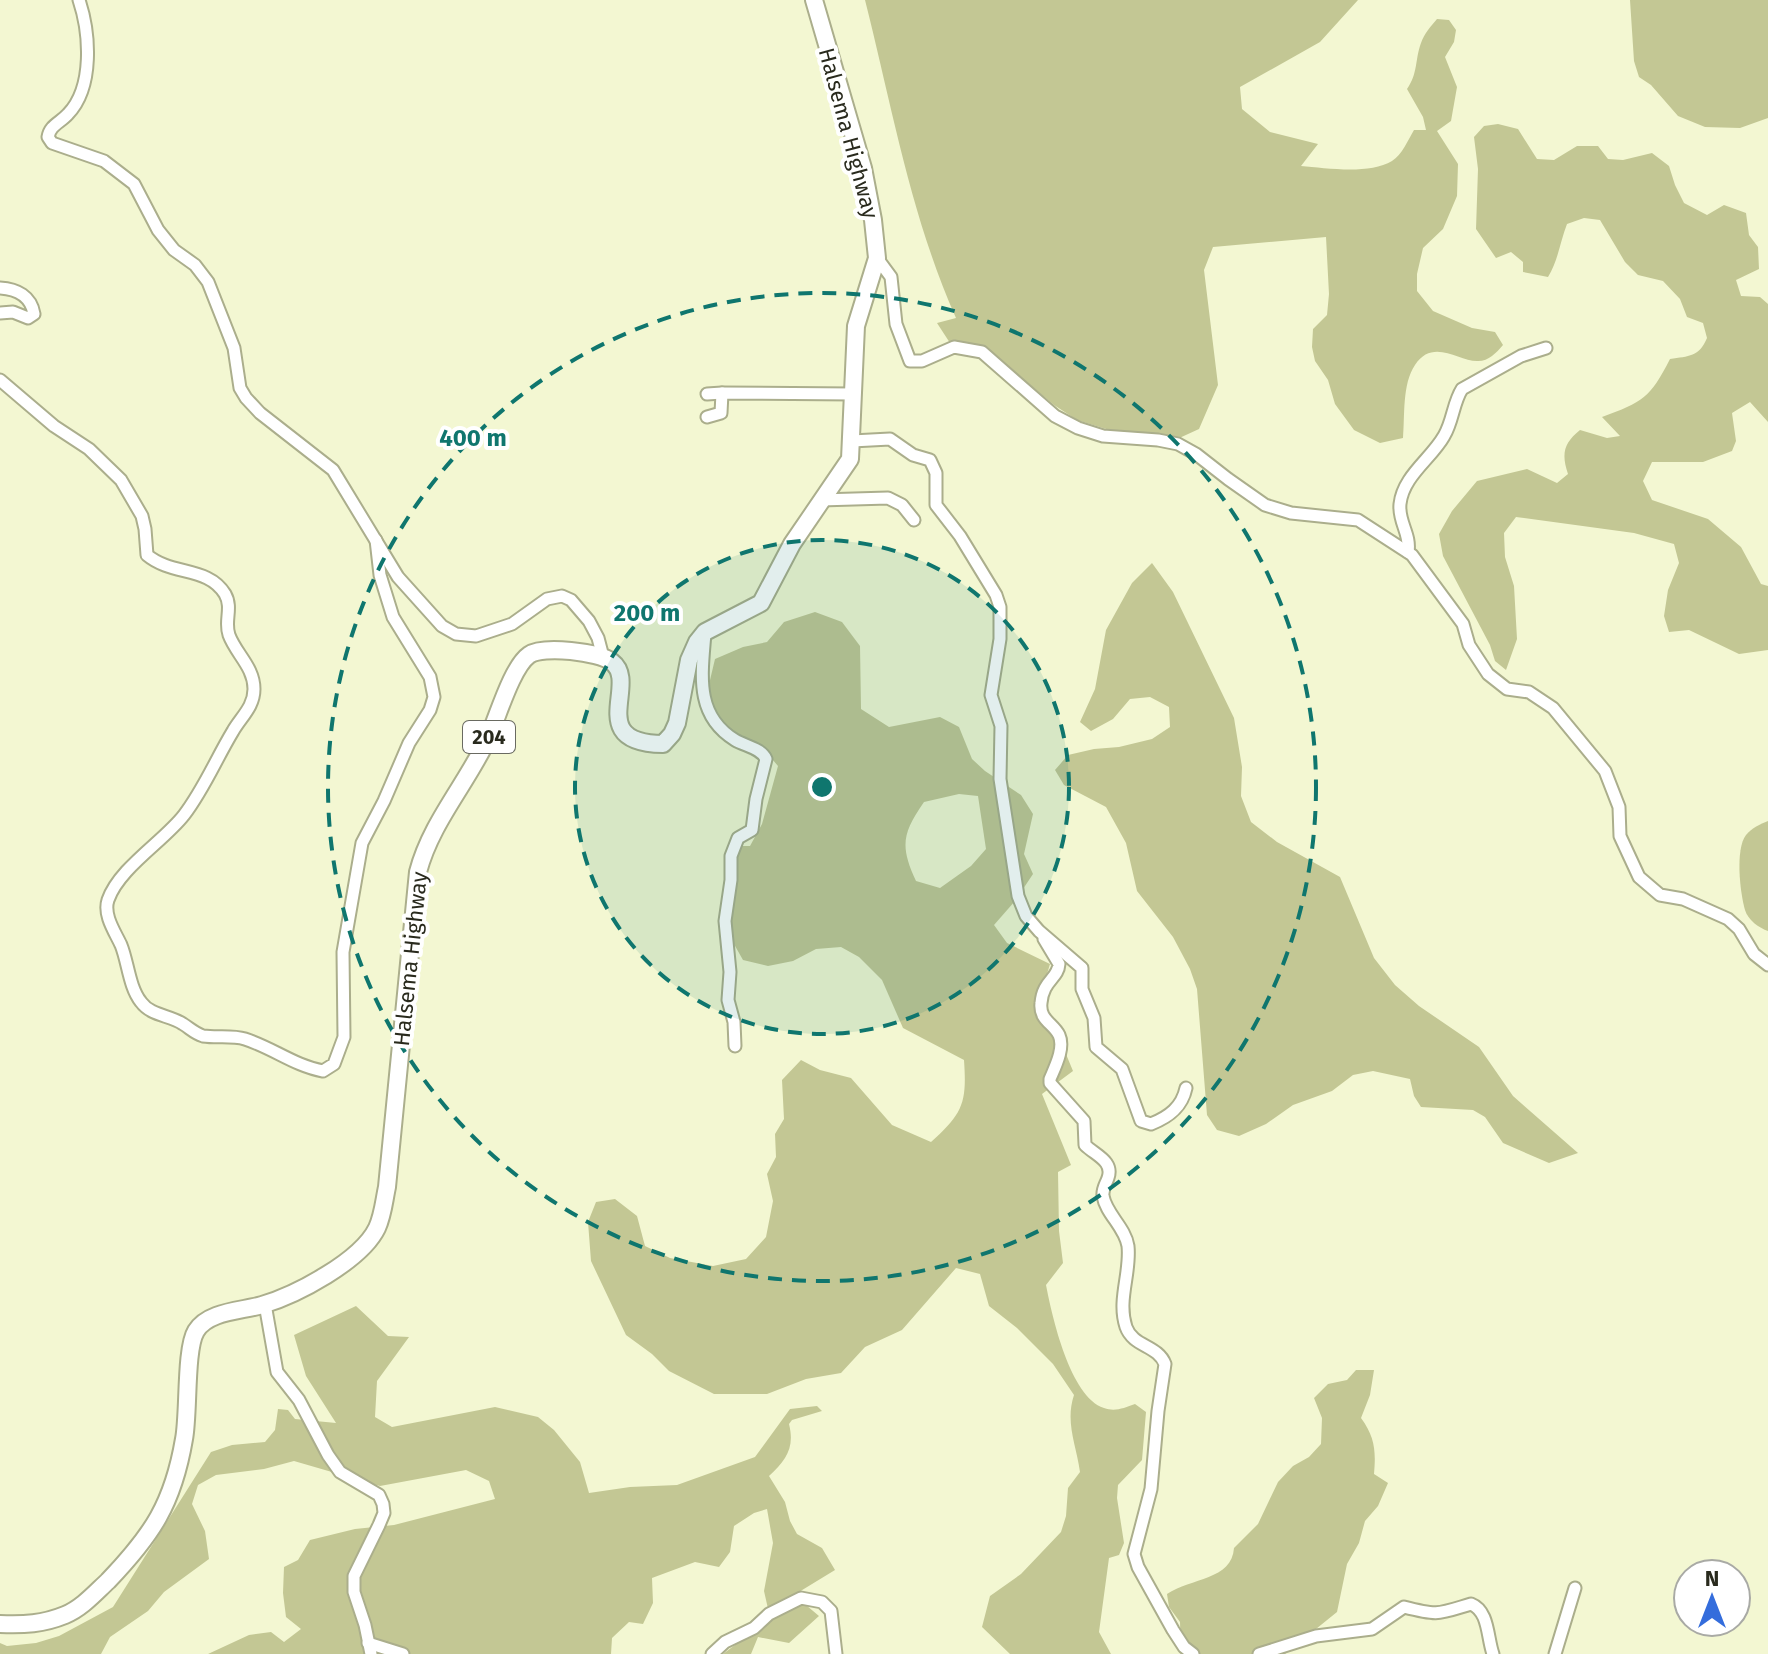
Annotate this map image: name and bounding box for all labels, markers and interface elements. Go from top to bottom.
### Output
street label: Halsema Highway [813,45,884,222]
text: 400 m [439,424,507,452]
text: 200 m [614,599,680,627]
road number: 204 [463,721,515,753]
centre of rings [808,773,836,801]
street label: Halsema Highway [388,870,433,1048]
north arrow [1672,1558,1752,1638]
text: N [1705,1565,1719,1592]

